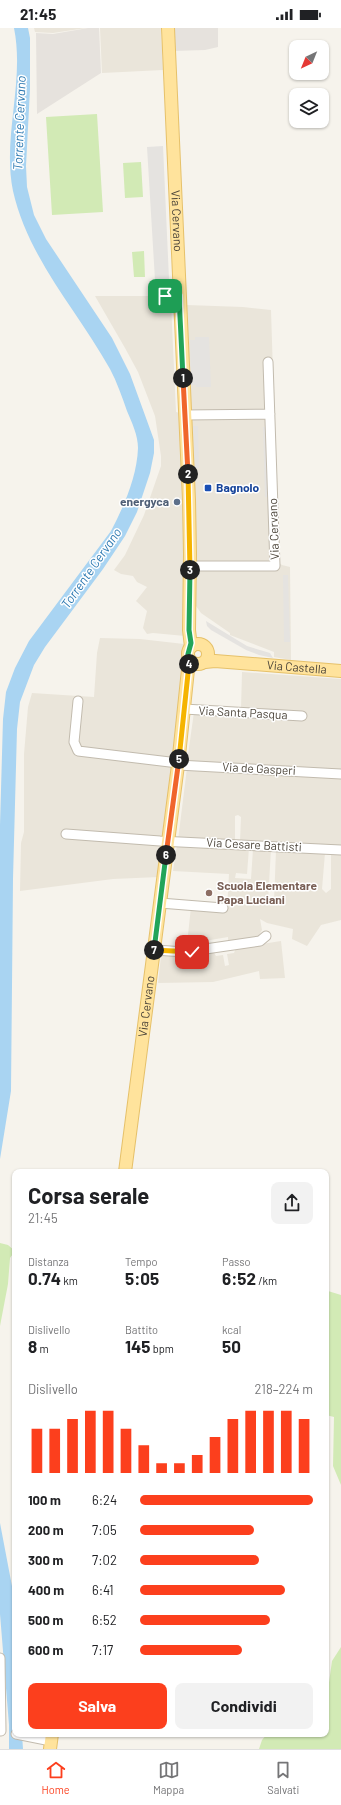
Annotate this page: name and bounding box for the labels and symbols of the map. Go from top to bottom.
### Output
north arrow [289,40,329,80]
water label: Torrente Cervano [9,75,29,171]
street label: Via Cervano [169,190,186,252]
pin [148,279,182,313]
pin: 1 [173,368,193,388]
pin: 2 [178,464,198,484]
place label: Bagnolo [216,480,260,494]
marker: Bagnolo [203,483,213,493]
place label: energyca [120,494,169,508]
marker: energyca [172,497,182,507]
street label: Via Cervano [265,498,281,560]
water label: Torrente Cervano [57,524,125,611]
pin: 3 [180,560,200,580]
pin: 4 [179,654,199,674]
street label: Via Castella [266,657,327,676]
street label: Via Santa Pasqua [198,703,288,721]
pin: 5 [169,749,189,769]
street label: Via de Gasperi [222,759,296,777]
street label: Via Cesare Battisti [206,835,302,853]
pin: 6 [156,845,176,865]
place label: Scuola Elementare Papa Luciani [217,878,317,906]
marker: Scuola Elementare Papa Luciani [204,888,214,898]
pin [175,935,209,969]
pin: 7 [144,940,164,960]
street label: Via Cervano [135,975,157,1038]

